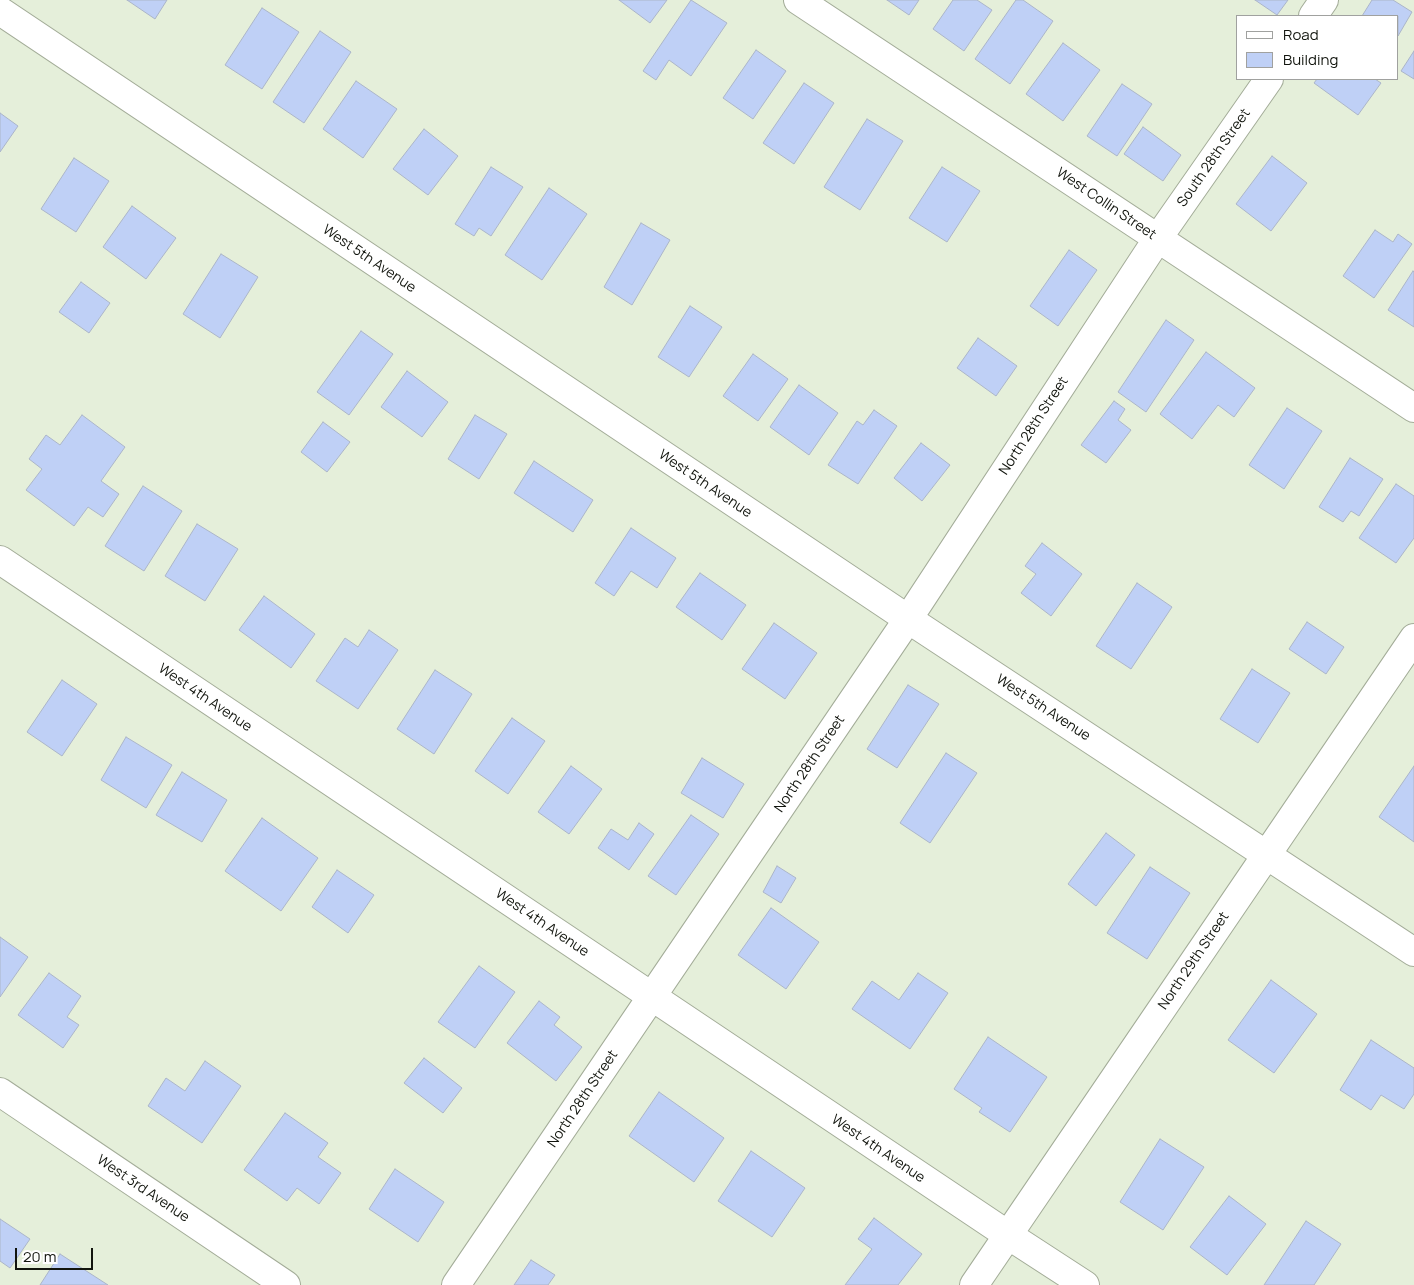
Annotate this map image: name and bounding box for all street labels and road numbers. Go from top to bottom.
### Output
street label: South 28th Street [1174,106,1254,210]
street label: West Collin Street [1053,164,1159,244]
street label: West 5th Avenue [319,222,419,296]
street label: North 28th Street [996,374,1072,478]
street label: West 5th Avenue [655,447,755,521]
street label: West 4th Avenue [155,661,255,735]
street label: West 5th Avenue [993,671,1093,745]
street label: North 28th Street [771,712,849,816]
street label: West 4th Avenue [492,886,592,960]
street label: North 29th Street [1155,909,1233,1013]
street label: North 28th Street [544,1047,622,1151]
street label: West 4th Avenue [828,1112,928,1186]
street label: West 3rd Avenue [94,1152,192,1226]

